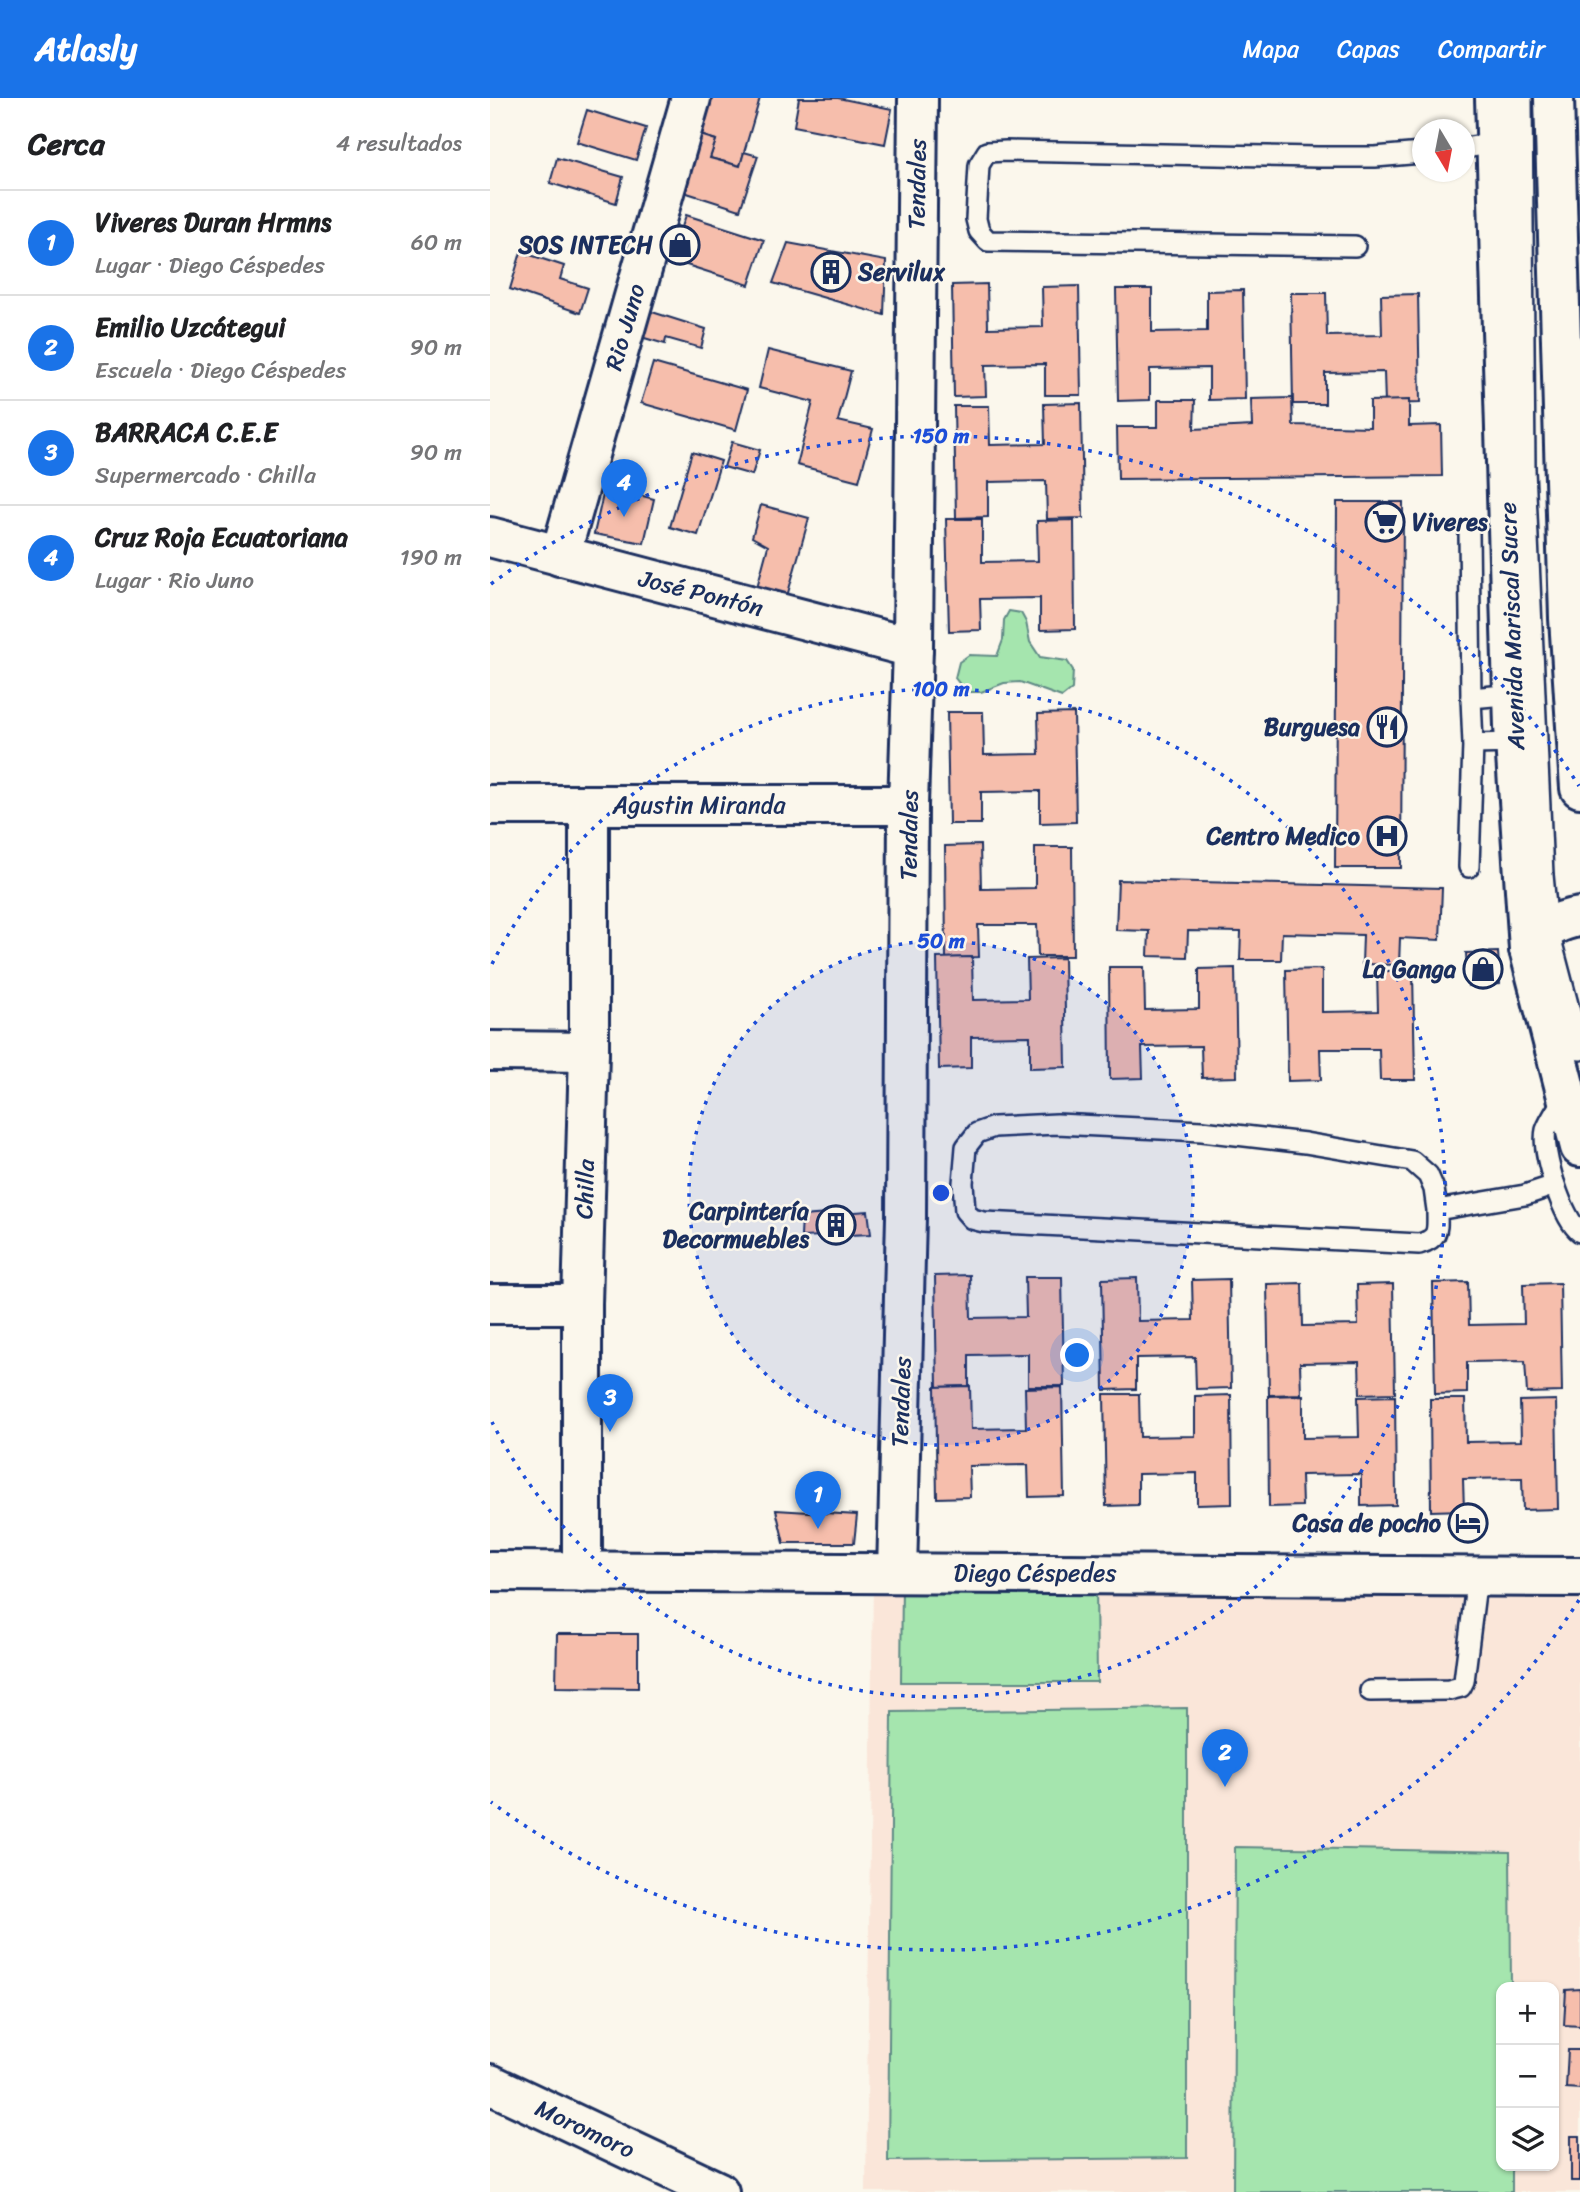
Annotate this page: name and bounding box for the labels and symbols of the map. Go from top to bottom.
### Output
north arrow [1412,119,1475,182]
street label: Tendales [895,137,939,230]
place label: SOS INTECH [517,224,653,266]
shop icon: SOS INTECH [659,224,701,266]
building icon: Servilux [810,251,852,293]
place label: Servilux [857,251,946,293]
street label: Rio Juno [593,278,657,376]
text: 150 m [913,417,970,455]
pin: 4 [601,459,647,517]
supermarket icon: Viveres [1364,501,1406,543]
place label: Viveres [1412,501,1489,543]
street label: Avenida Mariscal Sucre [1487,501,1537,752]
street label: José Pontón [633,557,768,629]
text: 100 m [912,670,970,708]
place label: Burguesa [1264,706,1360,748]
restaurant icon: Burguesa [1366,706,1408,748]
street label: Agustin Miranda [611,784,786,826]
street label: Tendales [887,788,931,881]
place label: Centro Medico [1205,815,1361,857]
hospital icon: Centro Medico [1366,815,1408,857]
text: 50 m [917,922,966,960]
place label: La Ganga [1363,948,1457,990]
shop icon: La Ganga [1462,948,1504,990]
street label: Chilla [563,1157,607,1220]
centre of rings [929,1181,953,1205]
place label: Carpintería Decormuebles [662,1190,810,1260]
building icon: Carpintería Decormuebles [815,1204,857,1246]
your location [1060,1338,1094,1372]
street label: Tendales [878,1355,924,1448]
pin: 3 [587,1374,633,1432]
pin: 1 [795,1471,841,1529]
place label: Casa de pocho [1292,1502,1442,1544]
hotel icon: Casa de pocho [1447,1502,1489,1544]
street label: Diego Céspedes [954,1552,1116,1594]
pin: 2 [1202,1729,1248,1787]
street label: Moromoro [528,2088,642,2170]

